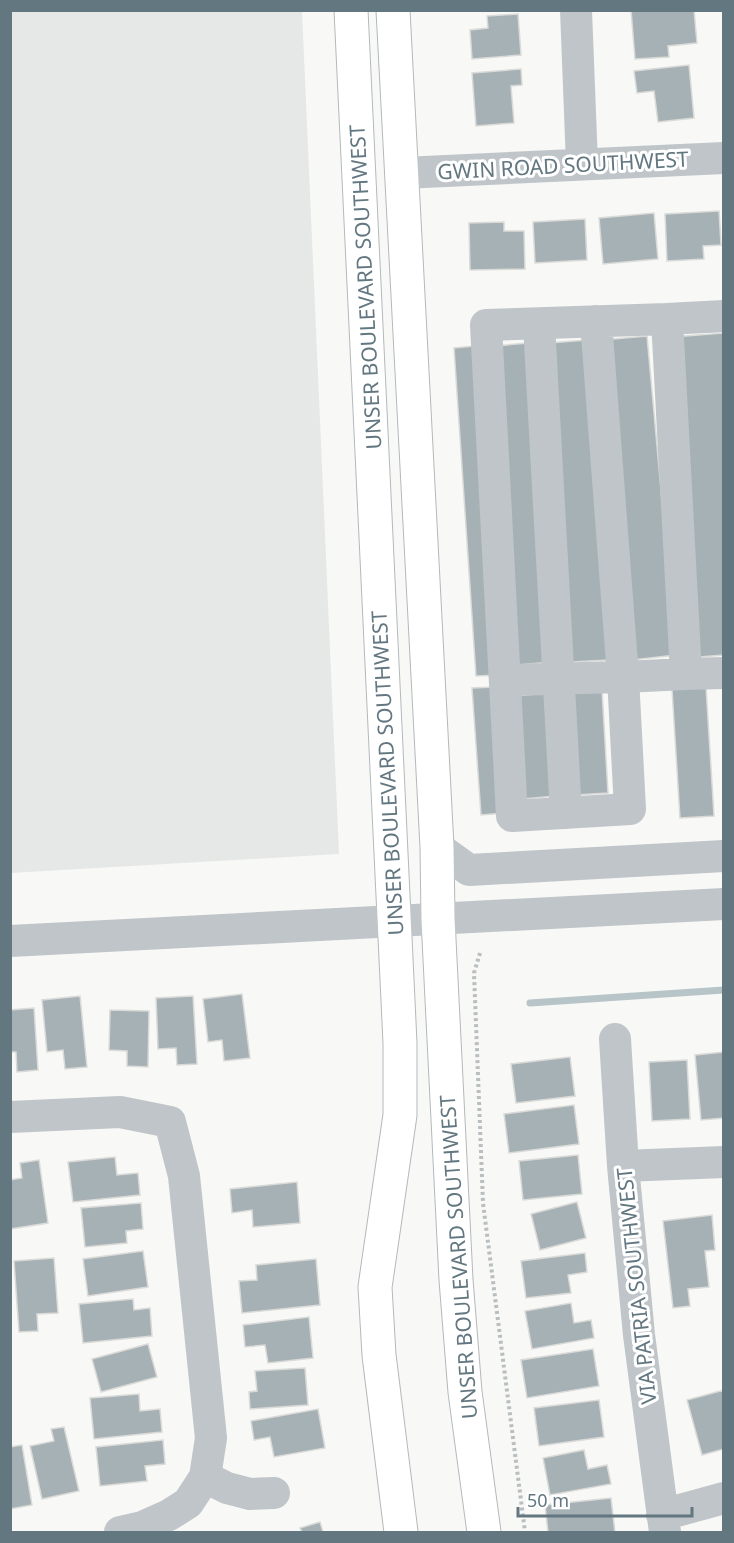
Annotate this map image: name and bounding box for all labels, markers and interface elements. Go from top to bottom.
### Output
street label: UNSER BOULEVARD SOUTHWEST [342,124,387,450]
street label: GWIN ROAD SOUTHWEST [437,144,690,186]
street label: UNSER BOULEVARD SOUTHWEST [364,610,409,936]
street label: UNSER BOULEVARD SOUTHWEST [433,1094,483,1420]
street label: VIA PATRIA SOUTHWEST [610,1166,662,1406]
scale bar [518,1480,692,1518]
text: 50 m [527,1488,569,1512]

